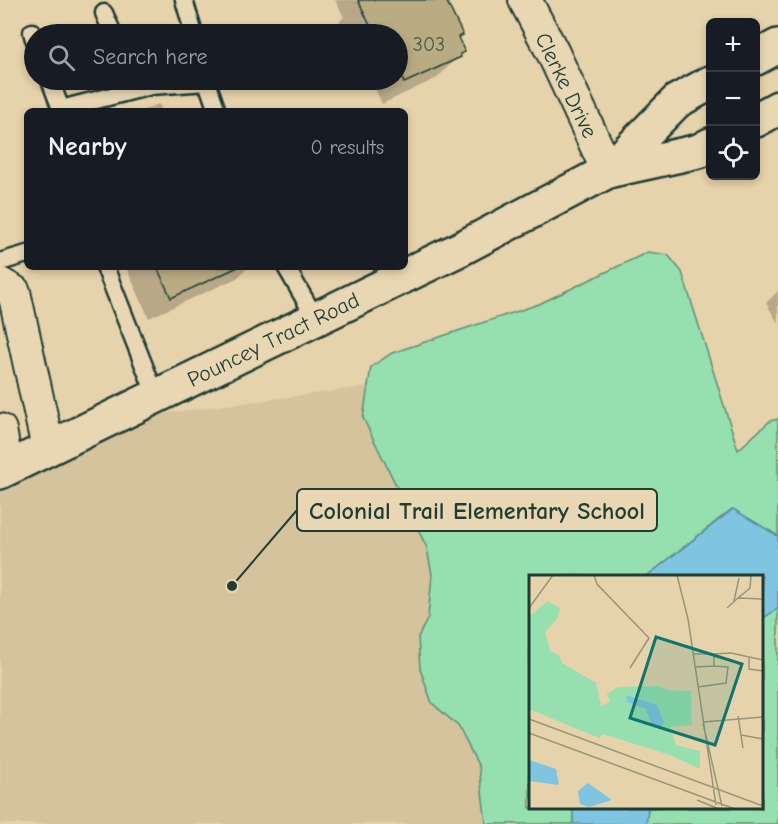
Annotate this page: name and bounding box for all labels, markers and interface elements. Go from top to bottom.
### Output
map controls [706,18,760,180]
button: + [706,18,760,72]
search box [24,24,408,90]
street label: Clerke Drive [529,29,603,142]
house number: 303 [413,33,445,56]
icon: search [45,41,78,74]
text: Search here [93,44,208,70]
button: − [706,72,760,126]
button: locate [706,126,760,180]
text: Nearby [48,132,127,162]
text: 0 results [311,136,384,159]
street label: Pouncey Tract Road [183,287,364,393]
callout: Colonial Trail Elementary School [297,489,657,531]
text: Colonial Trail Elementary School [309,497,645,525]
inset map [529,575,763,809]

